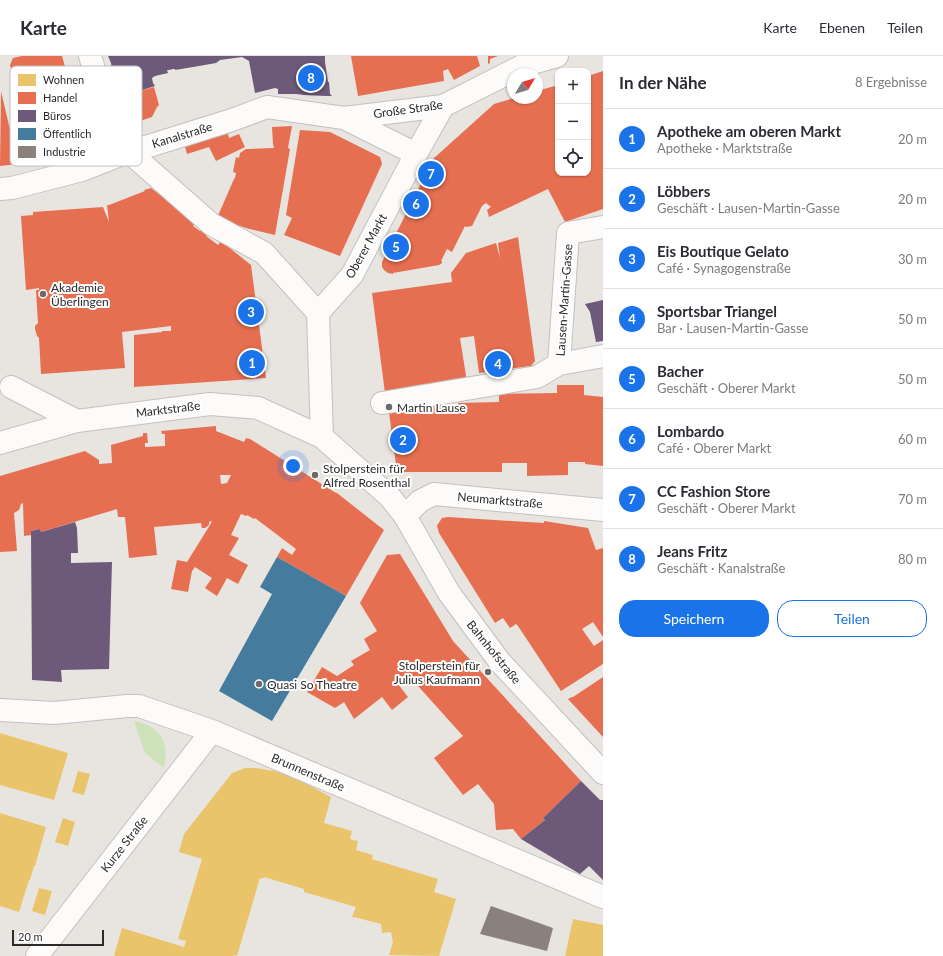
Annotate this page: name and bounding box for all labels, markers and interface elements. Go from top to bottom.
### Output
text: Karte [20,16,67,39]
text: Karte [763,19,797,36]
text: Ebenen [819,19,865,36]
text: Teilen [887,19,923,36]
pin: 8 [298,63,324,93]
legend [10,66,142,166]
north arrow [507,68,543,104]
map controls [555,68,591,176]
button: + [555,68,591,104]
text: In der Nähe [619,72,707,93]
text: Wohnen [43,73,84,86]
text: 8 Ergebnisse [855,74,927,90]
text: Handel [43,91,77,104]
street label: Große Straße [372,97,444,121]
button: − [555,104,591,140]
text: Büros [43,109,71,122]
street label: Kanalstraße [150,119,214,151]
text: Apotheke am oberen Markt [657,122,841,140]
text: Öffentlich [43,127,91,140]
text: 1 [628,131,636,147]
text: 20 m [898,131,927,147]
button: locate [555,140,591,176]
text: Apotheke · Marktstraße [657,140,792,156]
text: Industrie [43,145,86,158]
pin: 7 [418,159,444,189]
text: Löbbers [657,182,710,200]
pin: 6 [403,189,429,219]
text: 2 [628,191,636,207]
text: 20 m [898,191,927,207]
text: Geschäft · Lausen-Martin-Gasse [657,200,840,216]
street label: Oberer Markt [342,210,390,281]
pin: 5 [383,232,409,262]
text: Eis Boutique Gelato [657,242,789,260]
street label: Lausen-Martin-Gasse [553,243,575,357]
text: 3 [628,251,636,267]
text: 30 m [898,251,927,267]
text: Café · Synagogenstraße [657,260,791,276]
place label: Akademie Überlingen [51,280,109,309]
marker: Akademie Überlingen [38,289,48,299]
pin: 3 [238,297,264,327]
text: Sportsbar Triangel [657,302,777,320]
text: 4 [628,311,636,327]
text: 50 m [898,311,927,327]
text: Bar · Lausen-Martin-Gasse [657,320,808,336]
pin: 1 [239,348,265,378]
pin: 4 [485,349,511,379]
text: Bacher [657,362,704,380]
text: 5 [628,371,636,387]
text: 50 m [898,371,927,387]
text: Geschäft · Oberer Markt [657,380,796,396]
street label: Marktstraße [135,398,201,420]
place label: Martin Lause [397,400,466,415]
marker: Martin Lause [384,402,394,412]
text: Lombardo [657,422,724,440]
pin: 2 [390,425,416,455]
text: 6 [628,431,636,447]
text: 60 m [898,431,927,447]
text: Café · Oberer Markt [657,440,771,456]
your location [283,456,303,476]
place label: Stolperstein für Alfred Rosenthal [323,461,410,490]
marker: Stolperstein für Alfred Rosenthal [310,470,320,480]
text: CC Fashion Store [657,482,770,500]
street label: Neumarktstraße [457,489,543,511]
text: 7 [628,491,636,507]
text: 70 m [898,491,927,507]
text: Geschäft · Oberer Markt [657,500,796,516]
text: Jeans Fritz [657,542,727,560]
text: 8 [628,551,636,567]
text: 80 m [898,551,927,567]
text: Geschäft · Kanalstraße [657,560,785,576]
button: Speichern [619,600,769,637]
button: Teilen [777,600,927,637]
street label: Bahnhofstraße [464,617,524,687]
place label: Stolperstein für Julius Kaufmann [394,658,481,687]
marker: Stolperstein für Julius Kaufmann [483,667,493,677]
place label: Quasi So Theatre [267,677,357,692]
marker: Quasi So Theatre [254,679,264,689]
street label: Brunnenstraße [269,750,347,794]
street label: Kurze Straße [97,813,151,875]
scale bar [12,928,104,947]
text: 20 m [18,930,43,943]

